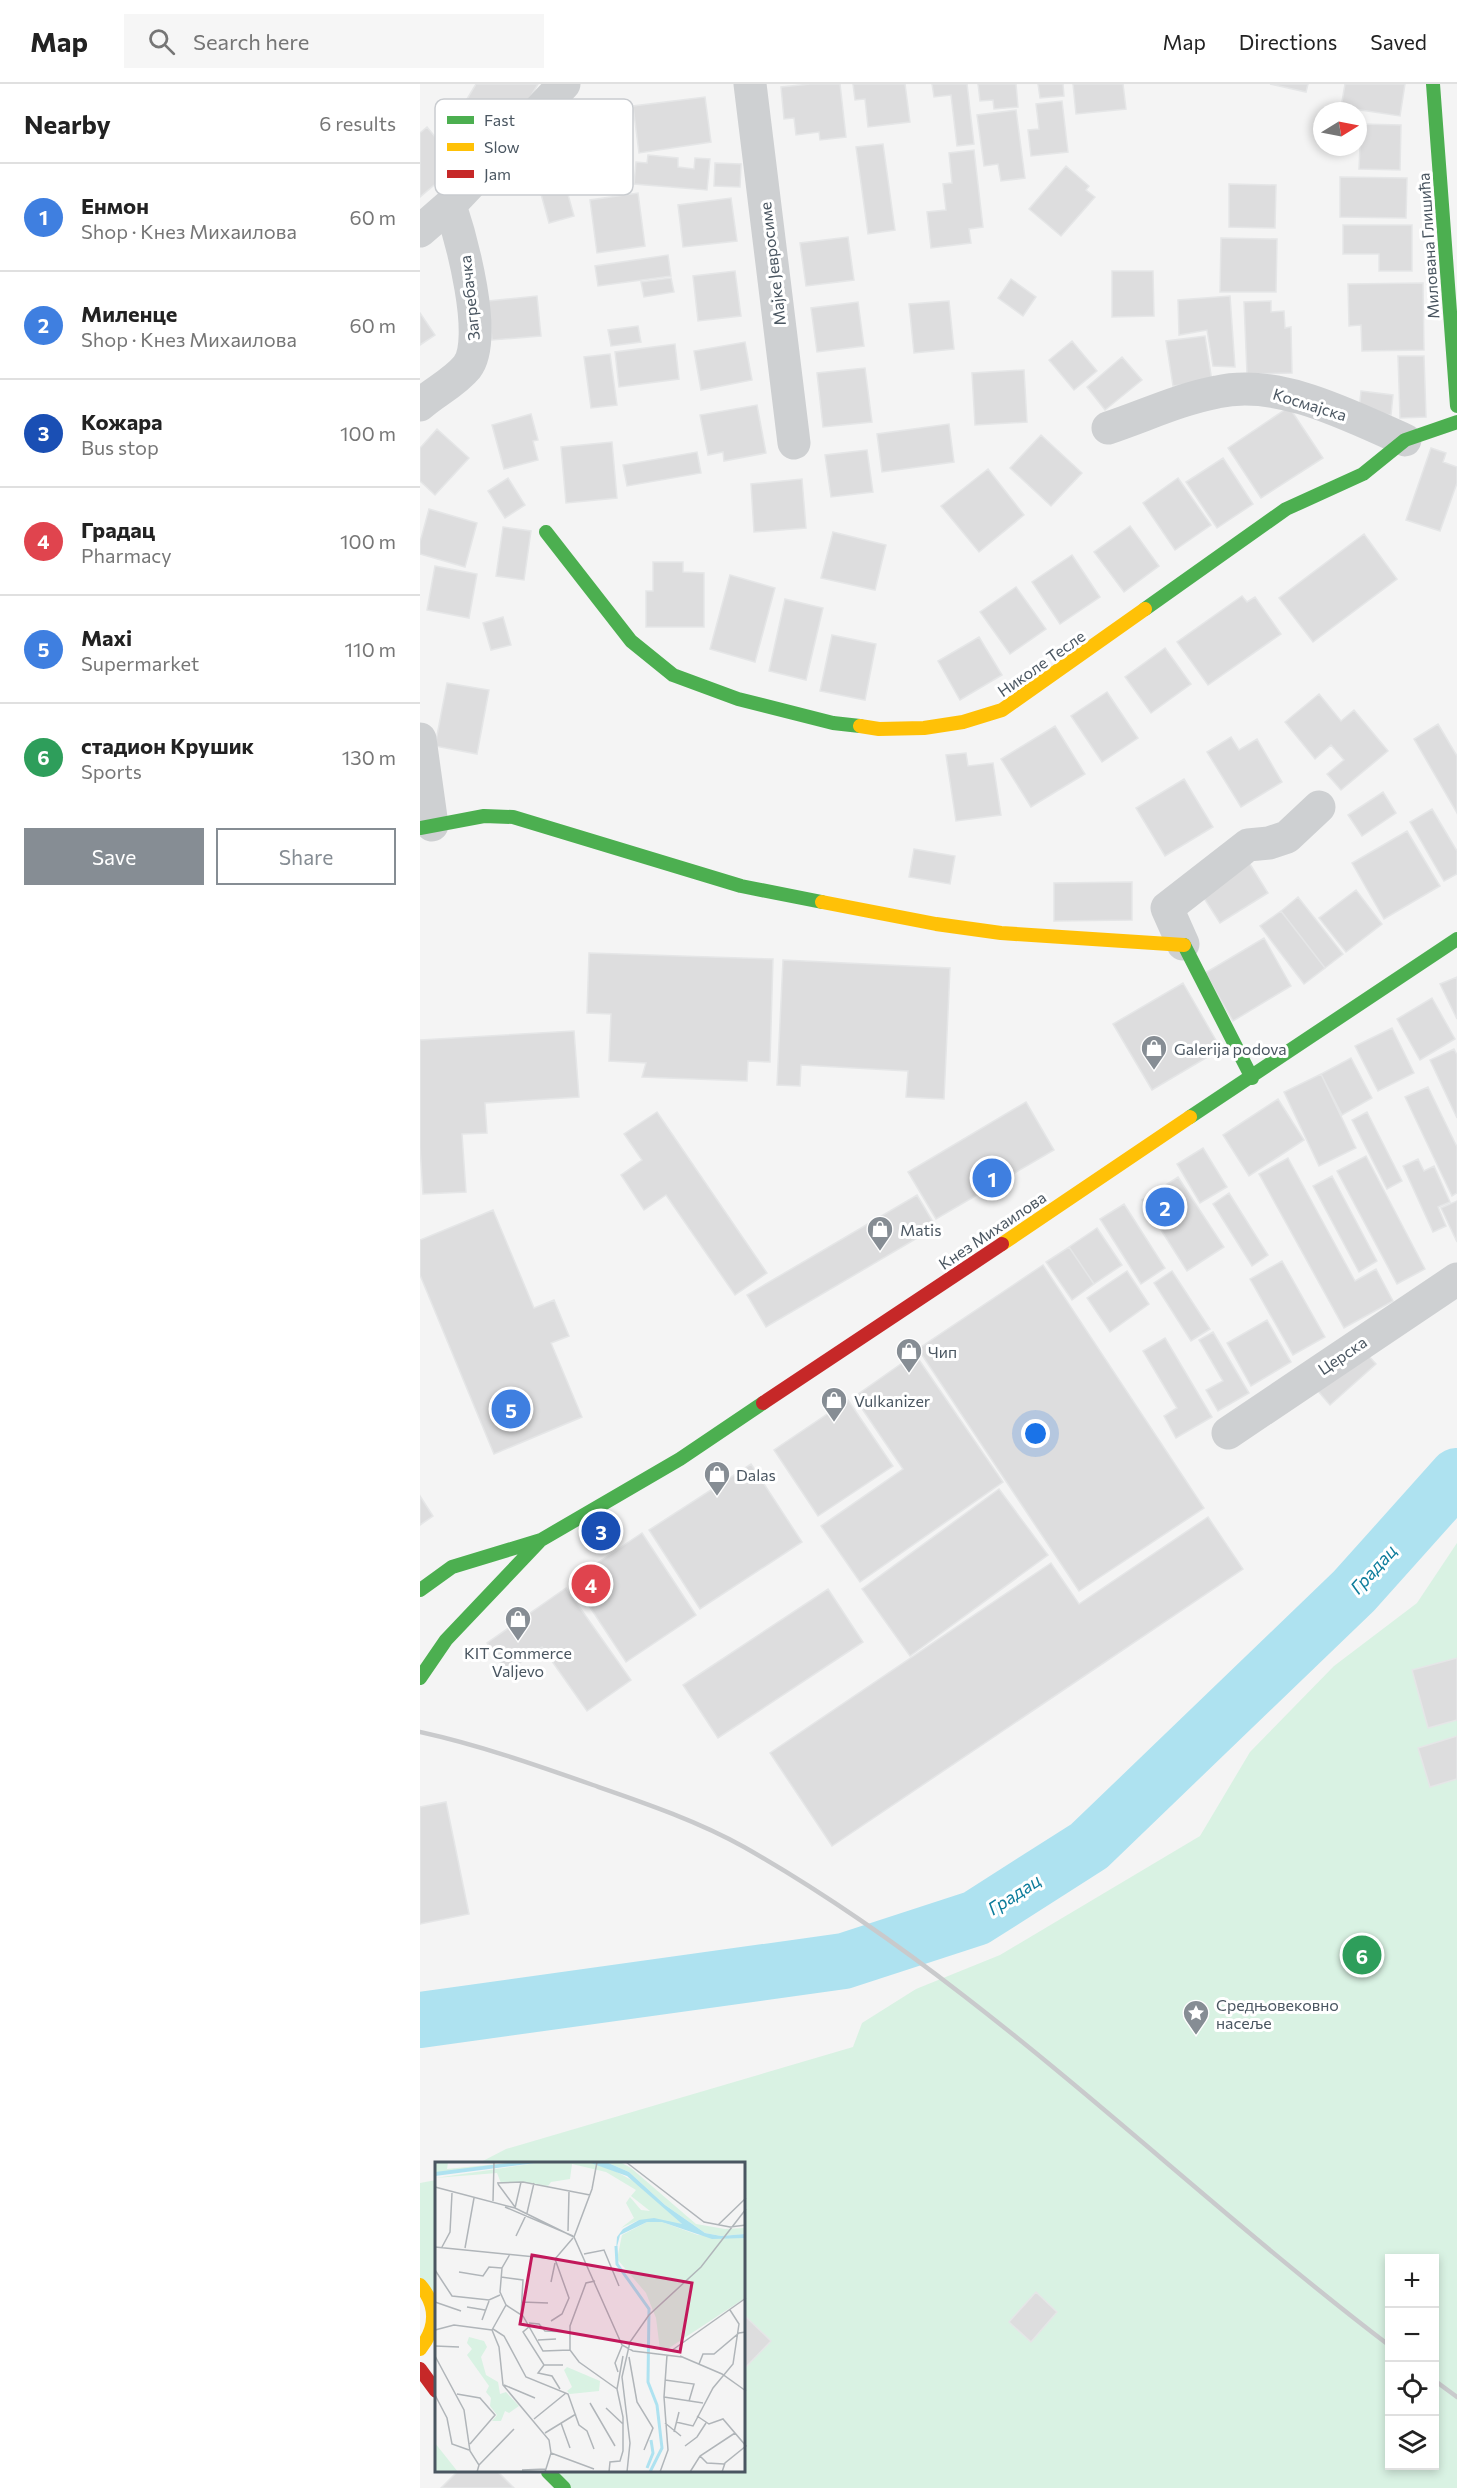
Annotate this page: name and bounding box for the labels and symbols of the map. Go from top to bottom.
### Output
legend [435,99,633,195]
north arrow [1313,102,1367,156]
text: Fast [484,110,515,129]
text: Slow [484,137,520,156]
text: Jam [484,164,511,183]
street label: Милована Глишића [1413,172,1443,320]
street label: Мајке Јевросиме [755,201,789,327]
street label: Загребачка [455,254,483,342]
street label: Космајска [1271,384,1349,424]
street label: Николе Тесле [994,626,1088,700]
shop icon: Galerija podova [1139,1033,1169,1071]
place label: Galerija podova [1174,1039,1287,1058]
pin: 1 [972,1156,1012,1200]
pin: 2 [1146,1184,1184,1230]
street label: Кнез Михаилова [935,1187,1049,1273]
shop icon: Matis [865,1214,895,1252]
place label: Matis [900,1220,941,1239]
street label: Церска [1314,1332,1370,1378]
shop icon: Чип [894,1336,924,1374]
place label: Чип [928,1342,957,1361]
shop icon: Vulkanizer [819,1385,849,1423]
pin: 5 [492,1386,530,1432]
place label: Vulkanizer [854,1391,931,1410]
your location [1021,1419,1050,1448]
shop icon: Dalas [702,1459,732,1497]
place label: Dalas [736,1465,776,1484]
pin: 3 [582,1508,621,1554]
water label: Градац [1345,1540,1401,1598]
pin: 4 [572,1562,610,1606]
shop icon: KIT Commerce Valjevo [503,1604,533,1642]
place label: KIT Commerce Valjevo [464,1643,572,1680]
water label: Градац [983,1869,1045,1919]
pin: 6 [1342,1932,1382,1978]
place label: Средњовековно насеље [1216,1995,1339,2032]
place icon: Средњовековно насеље [1181,1998,1211,2036]
inset map [435,2162,746,2473]

